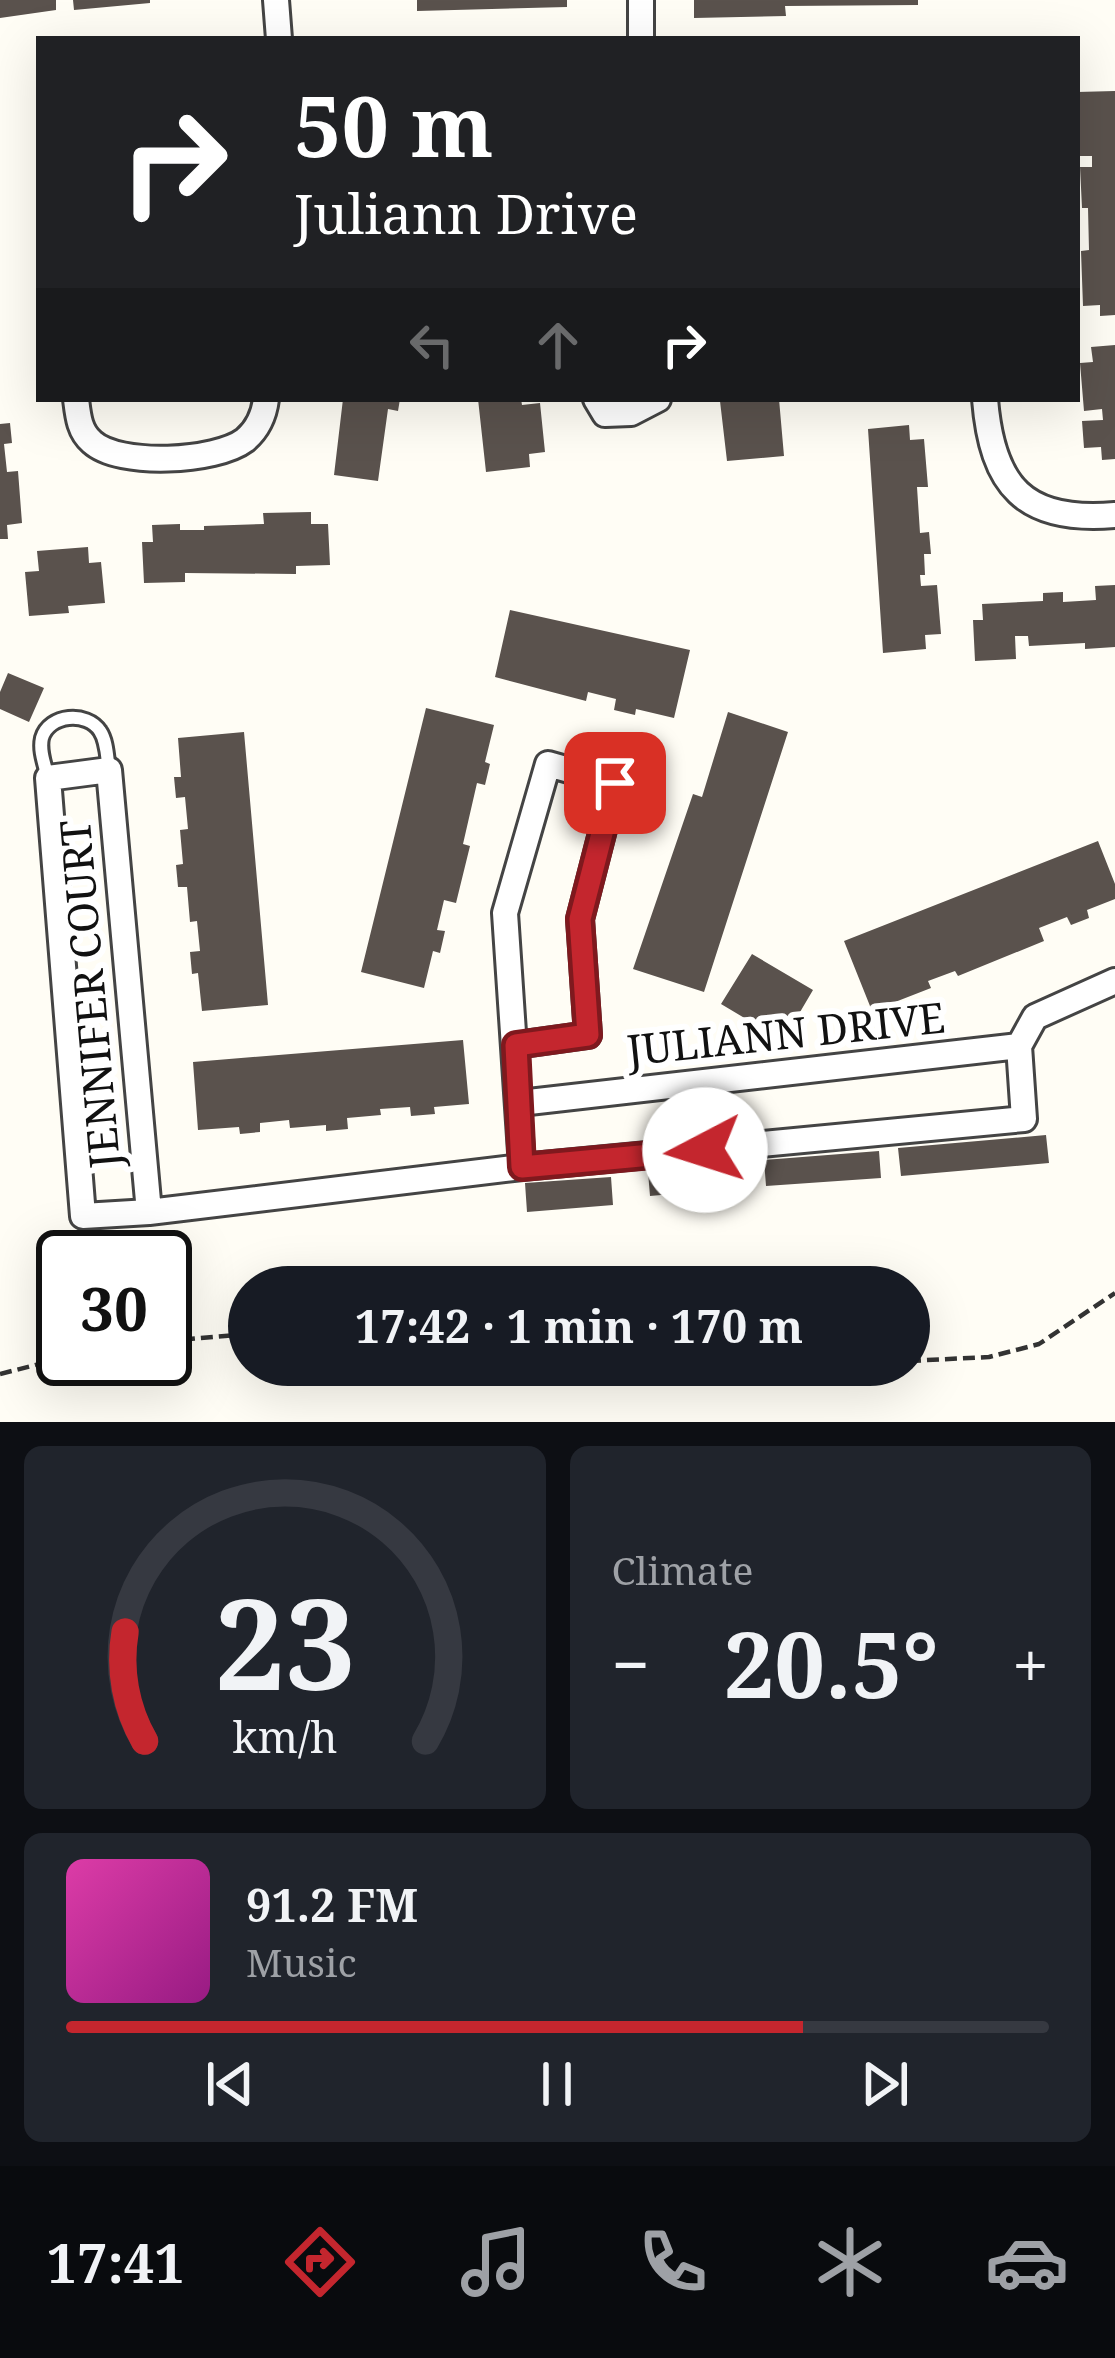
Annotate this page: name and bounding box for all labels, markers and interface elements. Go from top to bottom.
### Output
text: 50 m [294,67,494,182]
icon: right [96,84,252,240]
text: Juliann Drive [294,176,638,250]
icon: left [399,312,465,378]
icon: ahead [525,312,591,378]
icon: right [651,312,717,378]
pin [564,732,666,834]
icon: arrive [582,750,648,816]
street label: JENNIFER COURT [45,818,132,1172]
street label: JULIANN DRIVE [623,987,948,1078]
position arrow [642,1087,768,1213]
speed limit sign: 30 [36,1230,192,1386]
text: 17:42 · 1 min · 170 m [355,1295,803,1356]
text: Climate [612,1543,753,1596]
text: 23 [214,1557,355,1727]
text: 20.5° [723,1602,938,1724]
text: − [612,1618,650,1708]
text: + [1012,1618,1049,1708]
text: km/h [232,1706,337,1765]
text: 91.2 FM [246,1874,418,1935]
text: Music [246,1935,357,1988]
icon: previous [197,2051,263,2117]
icon: pause [524,2051,590,2117]
icon: next [852,2051,918,2117]
icon: directions [278,2220,362,2304]
icon: music [454,2220,538,2304]
icon: phone [631,2220,715,2304]
icon: climate [808,2220,892,2304]
icon: car [985,2220,1069,2304]
text: 17:41 [46,2225,185,2299]

